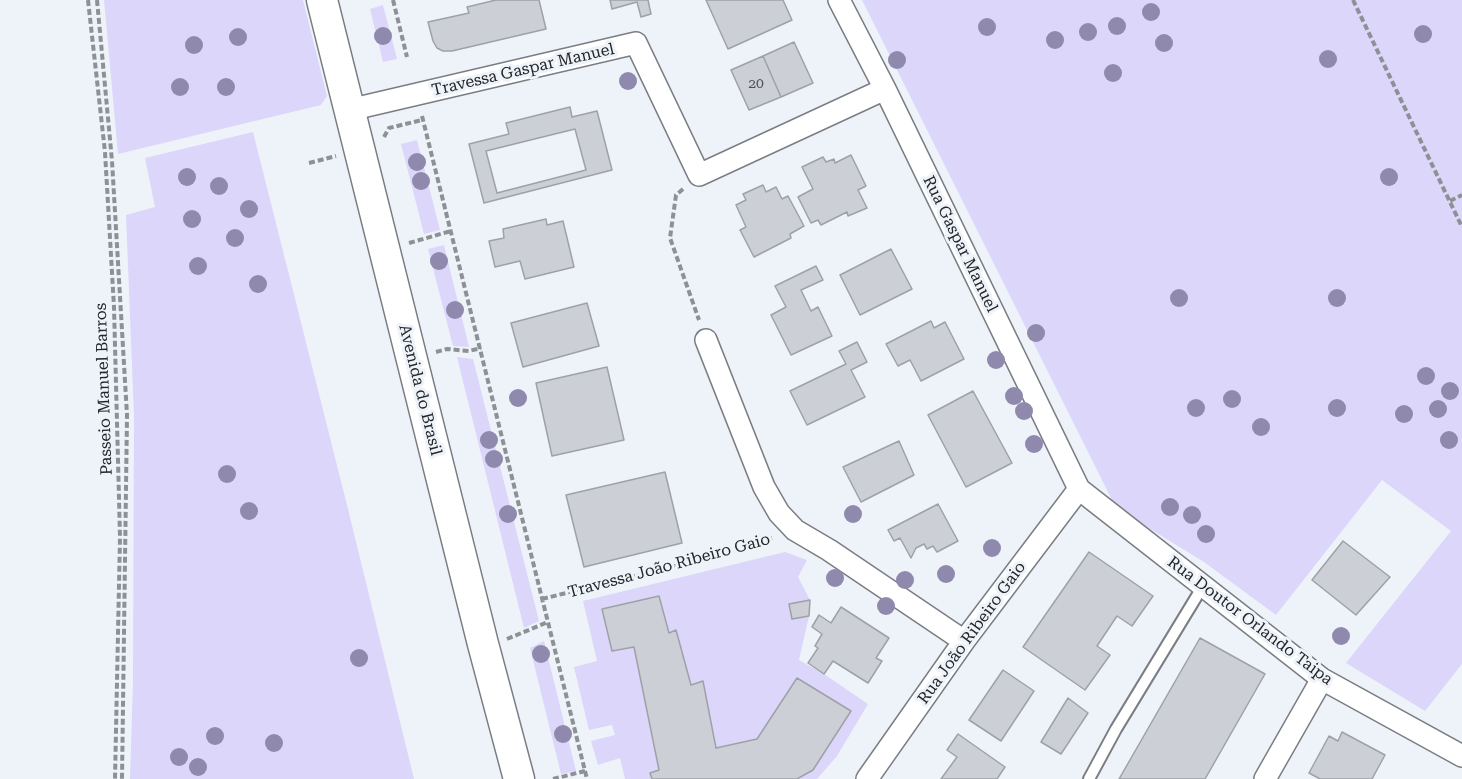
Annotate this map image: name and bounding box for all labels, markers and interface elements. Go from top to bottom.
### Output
street label: Travessa Gaspar Manuel [430,40,616,100]
house number: 20 [748,76,764,92]
street label: Rua Gaspar Manuel [919,173,1001,315]
street label: Passeio Manuel Barros [91,302,117,476]
street label: Avenida do Brasil [394,322,446,458]
street label: Travessa João Ribeiro Gaio [566,530,772,602]
street label: Rua Doutor Orlando Taipa [1164,553,1336,689]
street label: Rua João Ribeiro Gaio [914,558,1030,708]

